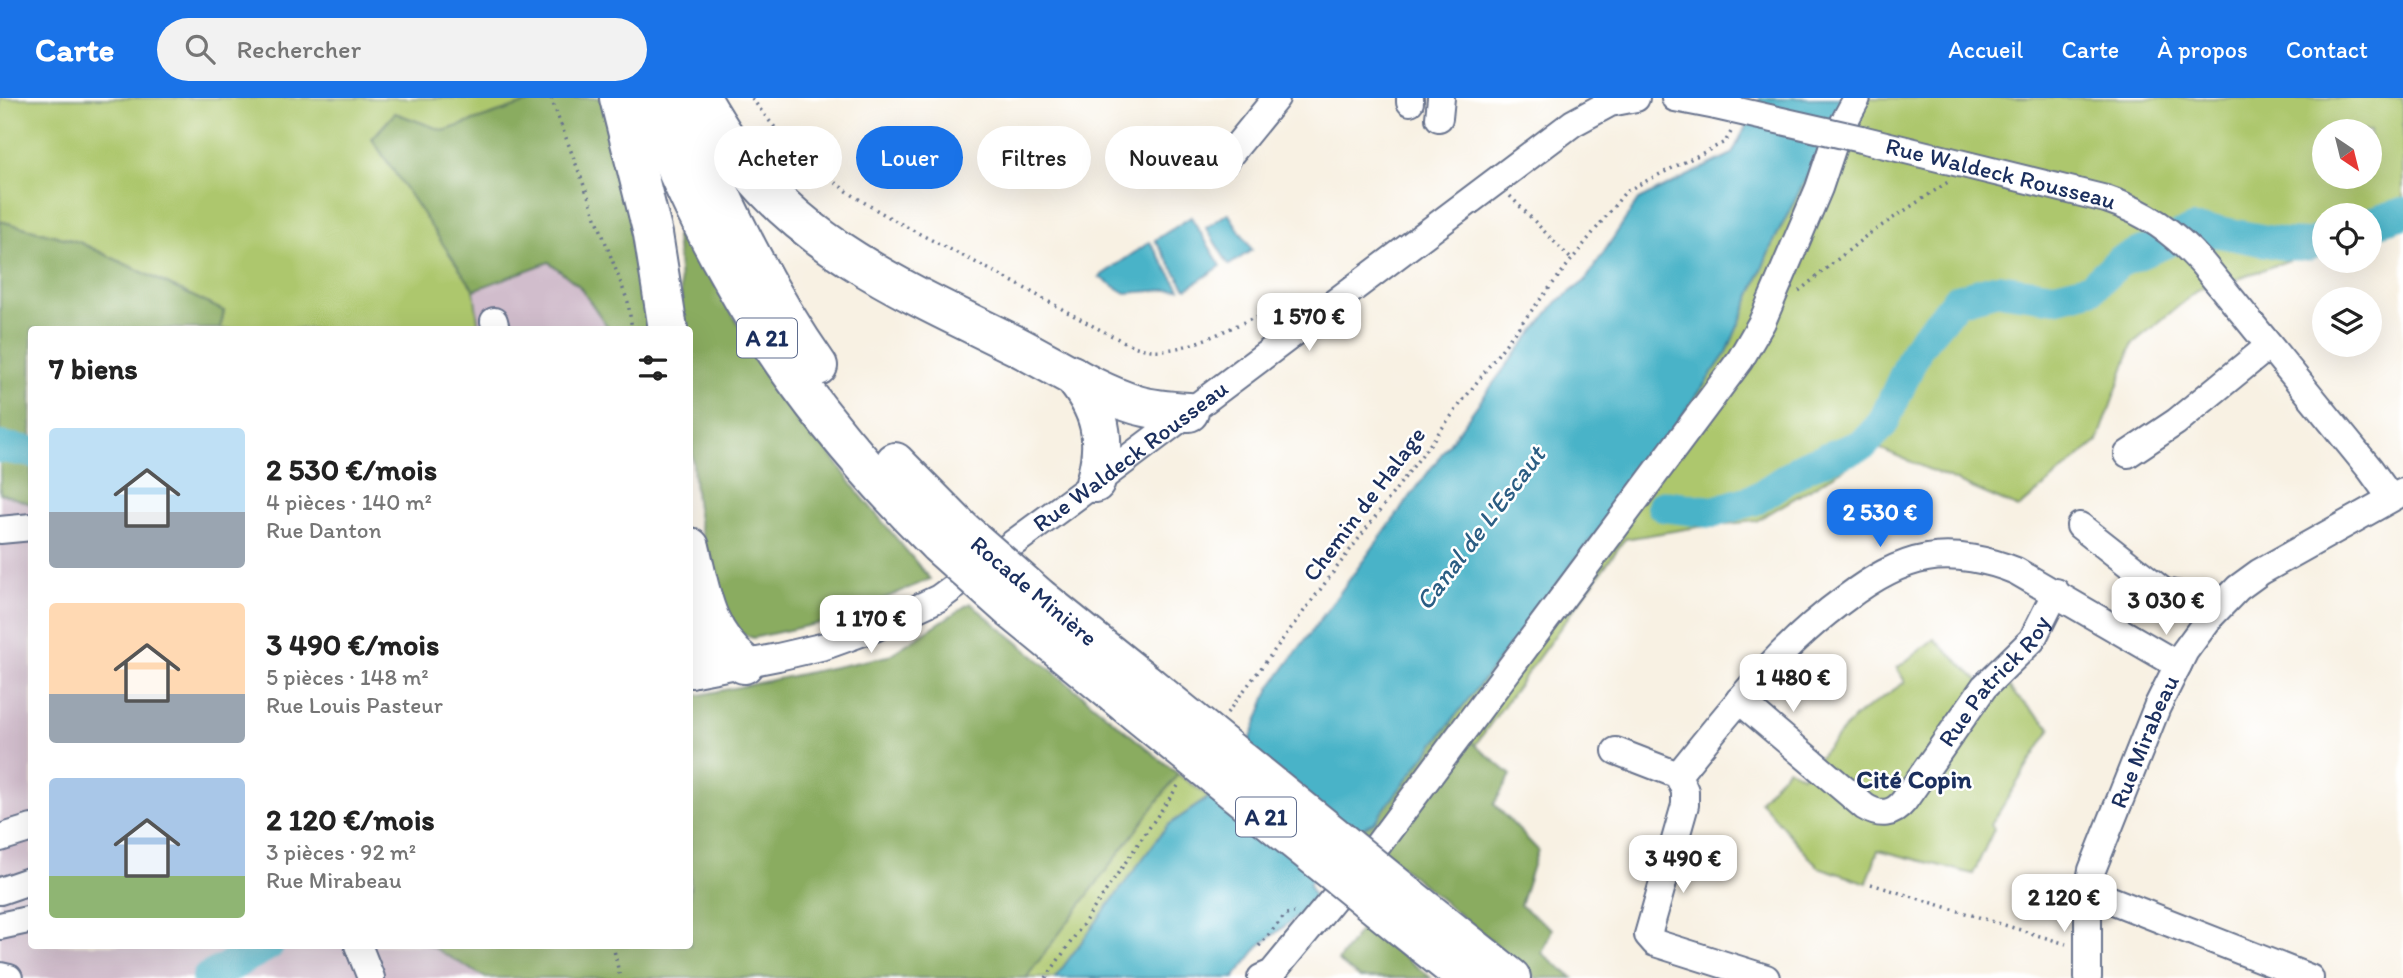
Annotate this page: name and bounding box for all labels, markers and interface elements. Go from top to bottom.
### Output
search box [157,18,647,81]
text: Carte [35,30,115,69]
icon: search [181,30,219,68]
text: Rechercher [237,33,361,65]
text: Accueil [1948,35,2023,64]
text: Carte [2061,35,2119,64]
text: À propos [2157,35,2248,64]
text: Contact [2286,35,2368,64]
north arrow [2312,119,2382,189]
map controls [2312,119,2382,357]
chip: Acheter [714,126,842,189]
chip: Louer [856,126,963,189]
chip: Filtres [977,126,1091,189]
chip: Nouveau [1105,126,1243,189]
street label: Rue Waldeck Rousseau [1883,131,2120,215]
button: locate [2312,203,2382,273]
button: layers [2312,287,2382,357]
pin: 1 570 € [1244,294,1374,353]
text: 1 570 € [1273,302,1345,330]
road number: A 21 [737,318,797,358]
icon: filters [634,349,672,387]
text: 7 biens [49,350,138,387]
street label: Rue Waldeck Rousseau [1027,373,1233,538]
street label: Chemin de Halage [1296,421,1431,587]
water label: Canal de L'Escaut [1408,438,1553,616]
text: 2 530 €/mois [266,451,437,488]
icon: home [105,456,189,540]
text: 4 pièces · 140 m² [266,488,432,516]
pin: 2 530 € [1815,490,1945,549]
text: 2 530 € [1843,498,1917,526]
text: Rue Danton [266,516,382,544]
street label: Rocade Minière [965,529,1104,652]
pin: 3 030 € [2101,578,2231,637]
text: 3 030 € [2128,586,2204,614]
pin: 1 170 € [806,596,936,655]
text: 1 170 € [836,604,906,632]
street label: Rue Patrick Roy [1932,611,2056,752]
text: 3 490 €/mois [266,626,439,663]
icon: home [105,631,189,715]
pin: 1 480 € [1728,654,1858,714]
text: 5 pièces · 148 m² [266,663,429,691]
text: 1 480 € [1756,663,1830,691]
street label: Rue Mirabeau [2103,670,2185,812]
text: Rue Louis Pasteur [266,691,443,719]
district label: Cité Copin [1856,763,1972,795]
road number: A 21 [1236,797,1296,836]
text: 2 120 €/mois [266,801,435,838]
icon: home [105,806,189,890]
pin: 3 490 € [1618,836,1748,895]
text: 3 pièces · 92 m² [266,838,416,866]
text: 3 490 € [1645,844,1721,872]
text: Rue Mirabeau [266,866,402,894]
pin: 2 120 € [1999,874,2129,934]
text: 2 120 € [2028,883,2100,911]

